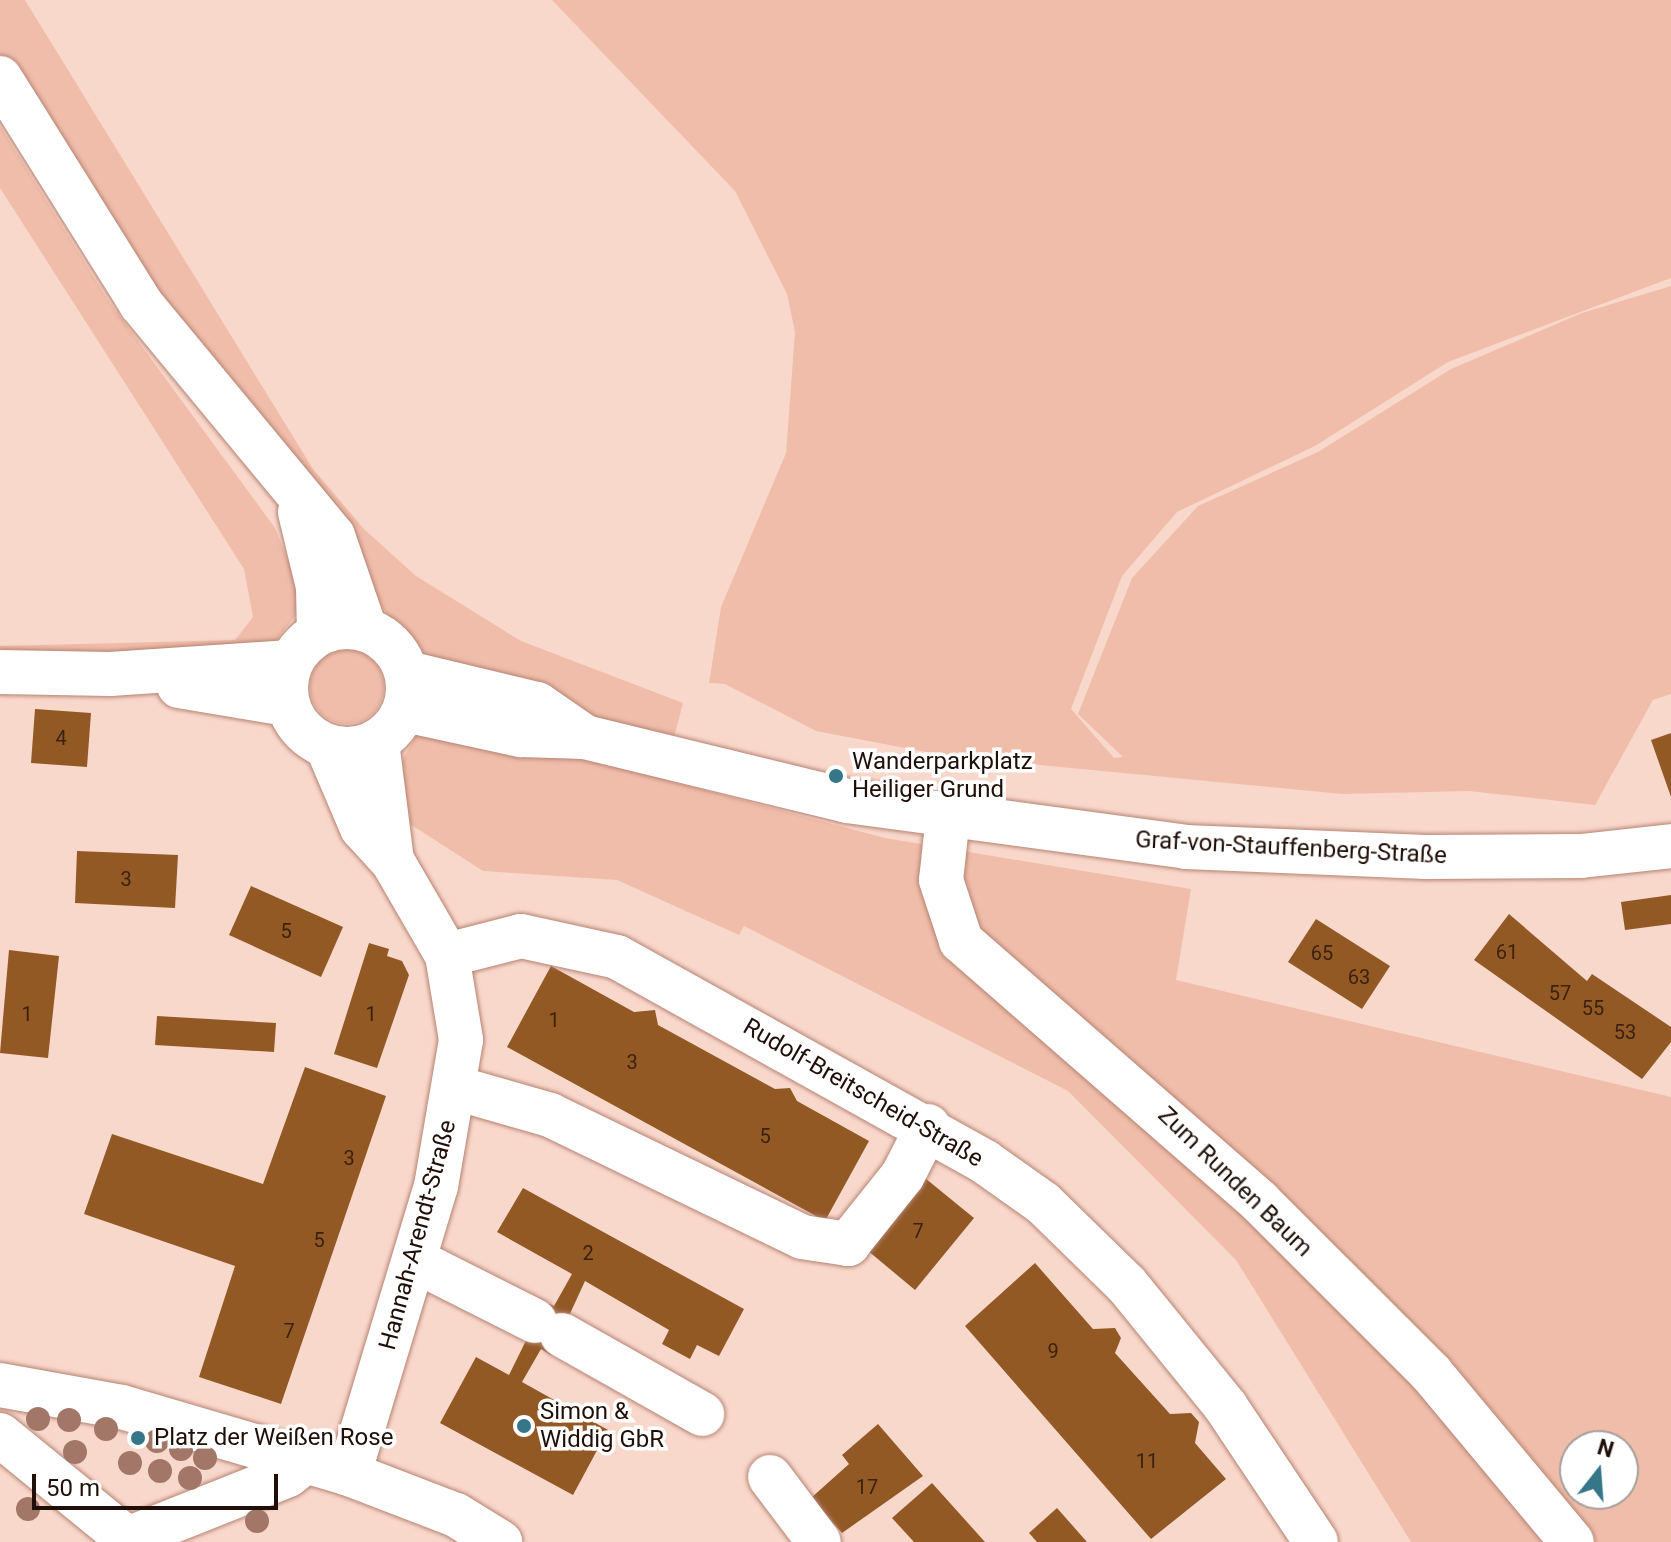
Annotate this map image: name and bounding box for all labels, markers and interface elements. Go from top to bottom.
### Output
house number: 4 [55,726,67,750]
place label: Wanderparkplatz Heiliger Grund [852,748,1033,804]
marker: Wanderparkplatz Heiliger Grund [827,767,845,785]
street label: Graf-von-Stauffenberg-Straße [1135,825,1447,871]
house number: 3 [120,867,132,891]
house number: 5 [280,919,292,943]
house number: 61 [1496,940,1518,964]
house number: 65 [1311,941,1333,965]
house number: 63 [1348,965,1370,989]
house number: 57 [1549,981,1571,1005]
house number: 55 [1582,996,1604,1020]
house number: 1 [21,1002,33,1026]
house number: 1 [365,1002,377,1026]
house number: 1 [548,1008,560,1032]
street label: Rudolf-Breitscheid-Straße [738,1013,988,1173]
house number: 53 [1614,1020,1636,1044]
house number: 3 [626,1050,638,1074]
street label: Zum Runden Baum [1152,1101,1318,1263]
street label: Hannah-Arendt-Straße [373,1117,463,1353]
house number: 5 [759,1124,771,1148]
house number: 3 [343,1146,355,1170]
house number: 7 [912,1219,924,1243]
house number: 5 [313,1228,325,1252]
house number: 2 [582,1241,594,1265]
house number: 7 [283,1319,295,1343]
house number: 9 [1047,1339,1059,1363]
place label: Simon & Widdig GbR [540,1398,664,1454]
marker: Simon & Widdig GbR [515,1417,533,1435]
place label: Platz der Weißen Rose [154,1424,393,1452]
marker: Platz der Weißen Rose [129,1429,147,1447]
north arrow [1559,1430,1639,1510]
text: N [1594,1434,1617,1463]
house number: 11 [1136,1449,1158,1473]
scale bar [36,1458,282,1508]
text: 50 m [46,1474,100,1502]
house number: 17 [856,1475,878,1499]

